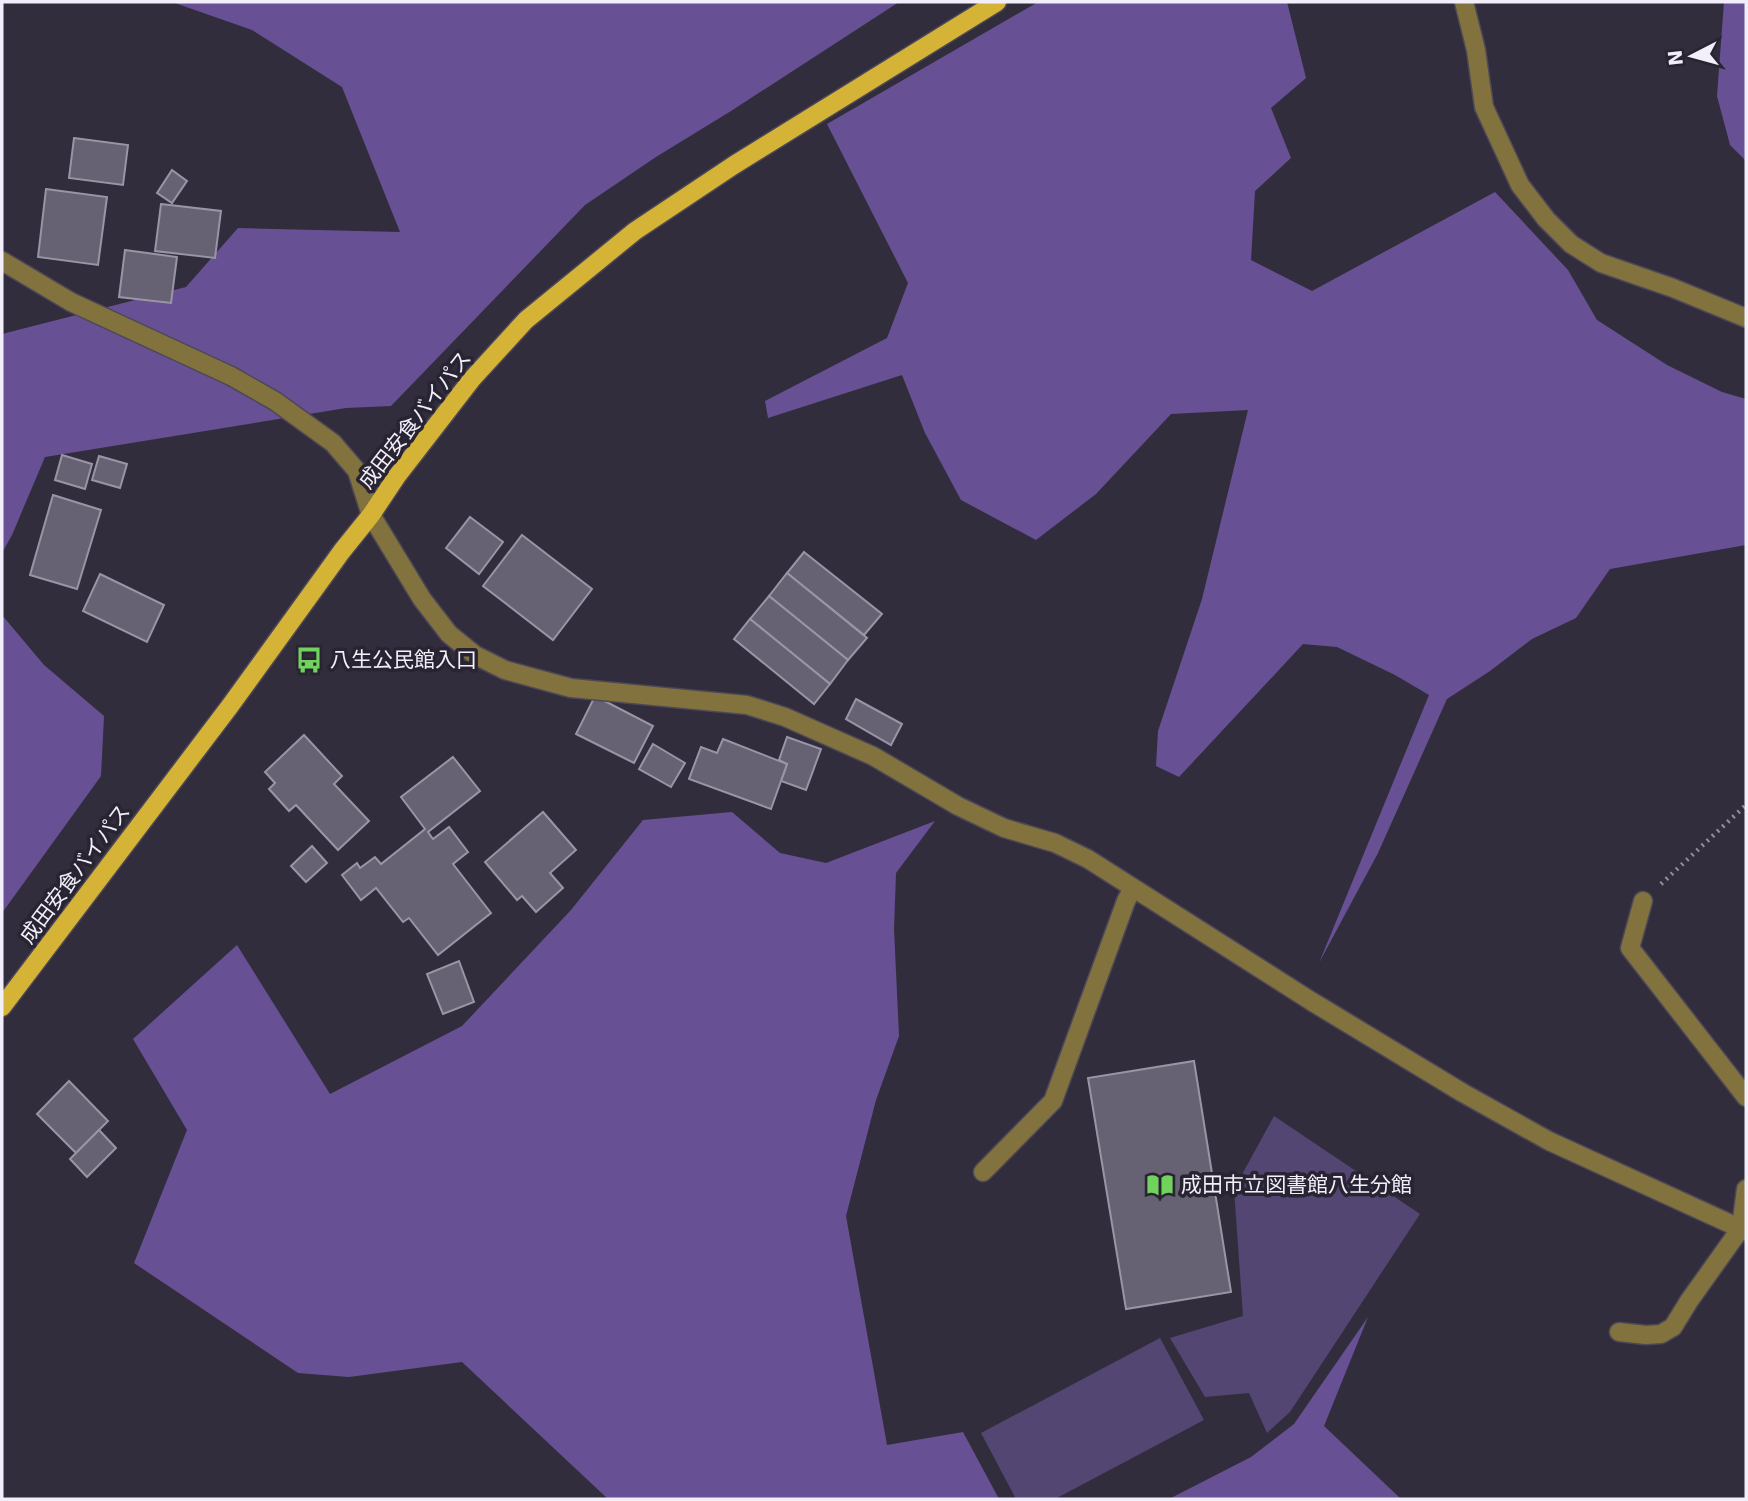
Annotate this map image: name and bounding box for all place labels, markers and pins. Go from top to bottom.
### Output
bus stop icon: 八生公民館入口 [294,645,324,675]
place label: 八生公民館入口 [330,648,477,672]
library icon: 成田市立図書館八生分館 [1145,1170,1175,1200]
place label: 成田市立図書館八生分館 [1181,1173,1412,1197]

